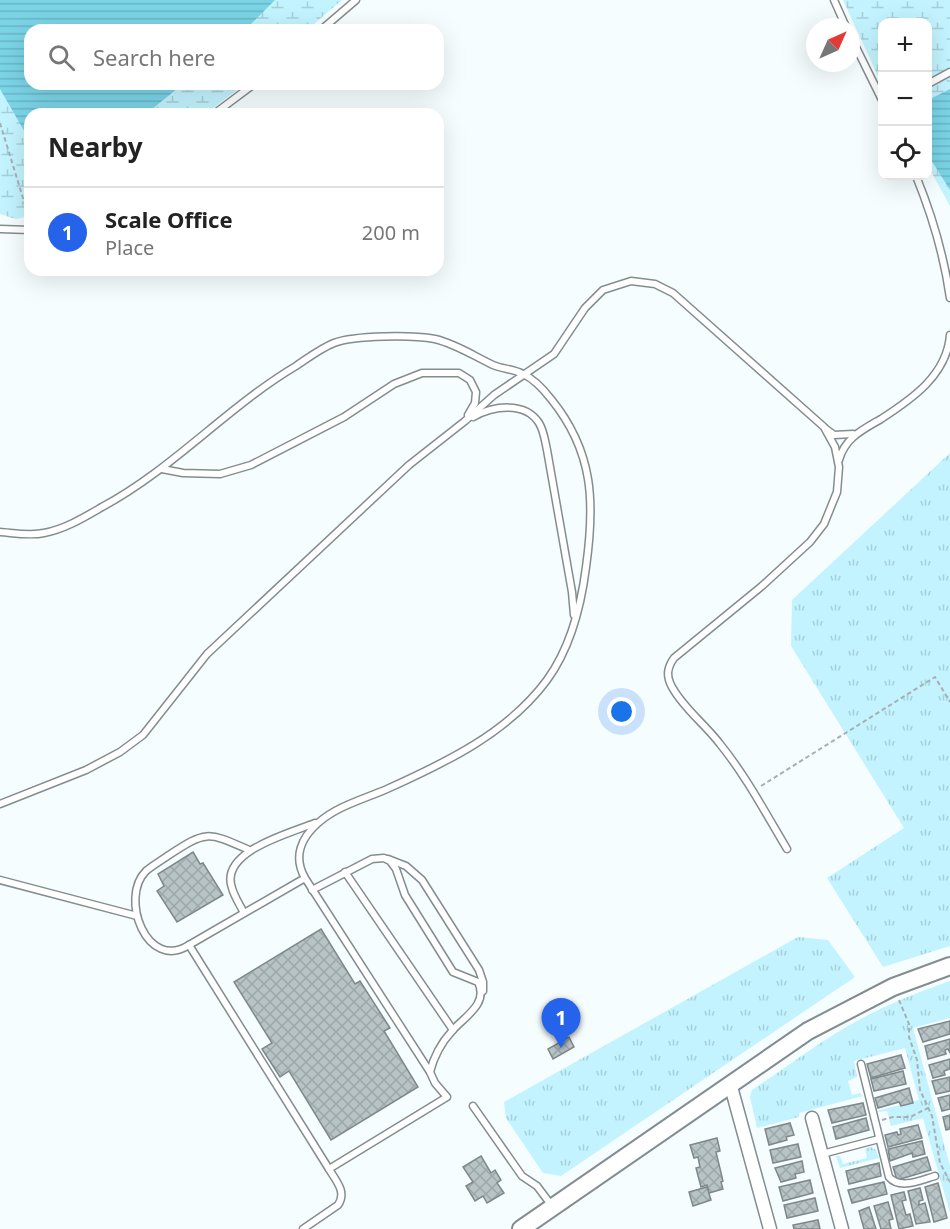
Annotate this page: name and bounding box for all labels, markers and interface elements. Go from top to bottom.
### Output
north arrow [806,18,860,72]
map controls [878,18,932,180]
button: + [878,18,932,72]
search box [24,24,444,90]
icon: search [45,41,78,74]
text: Search here [93,42,215,72]
button: − [878,72,932,126]
button: locate [878,126,932,180]
text: Nearby [48,129,143,165]
text: Scale Office [105,204,233,234]
text: 1 [62,219,73,246]
text: 200 m [362,219,420,246]
text: Place [105,234,154,261]
your location [607,697,636,726]
pin: 1 [542,998,580,1048]

